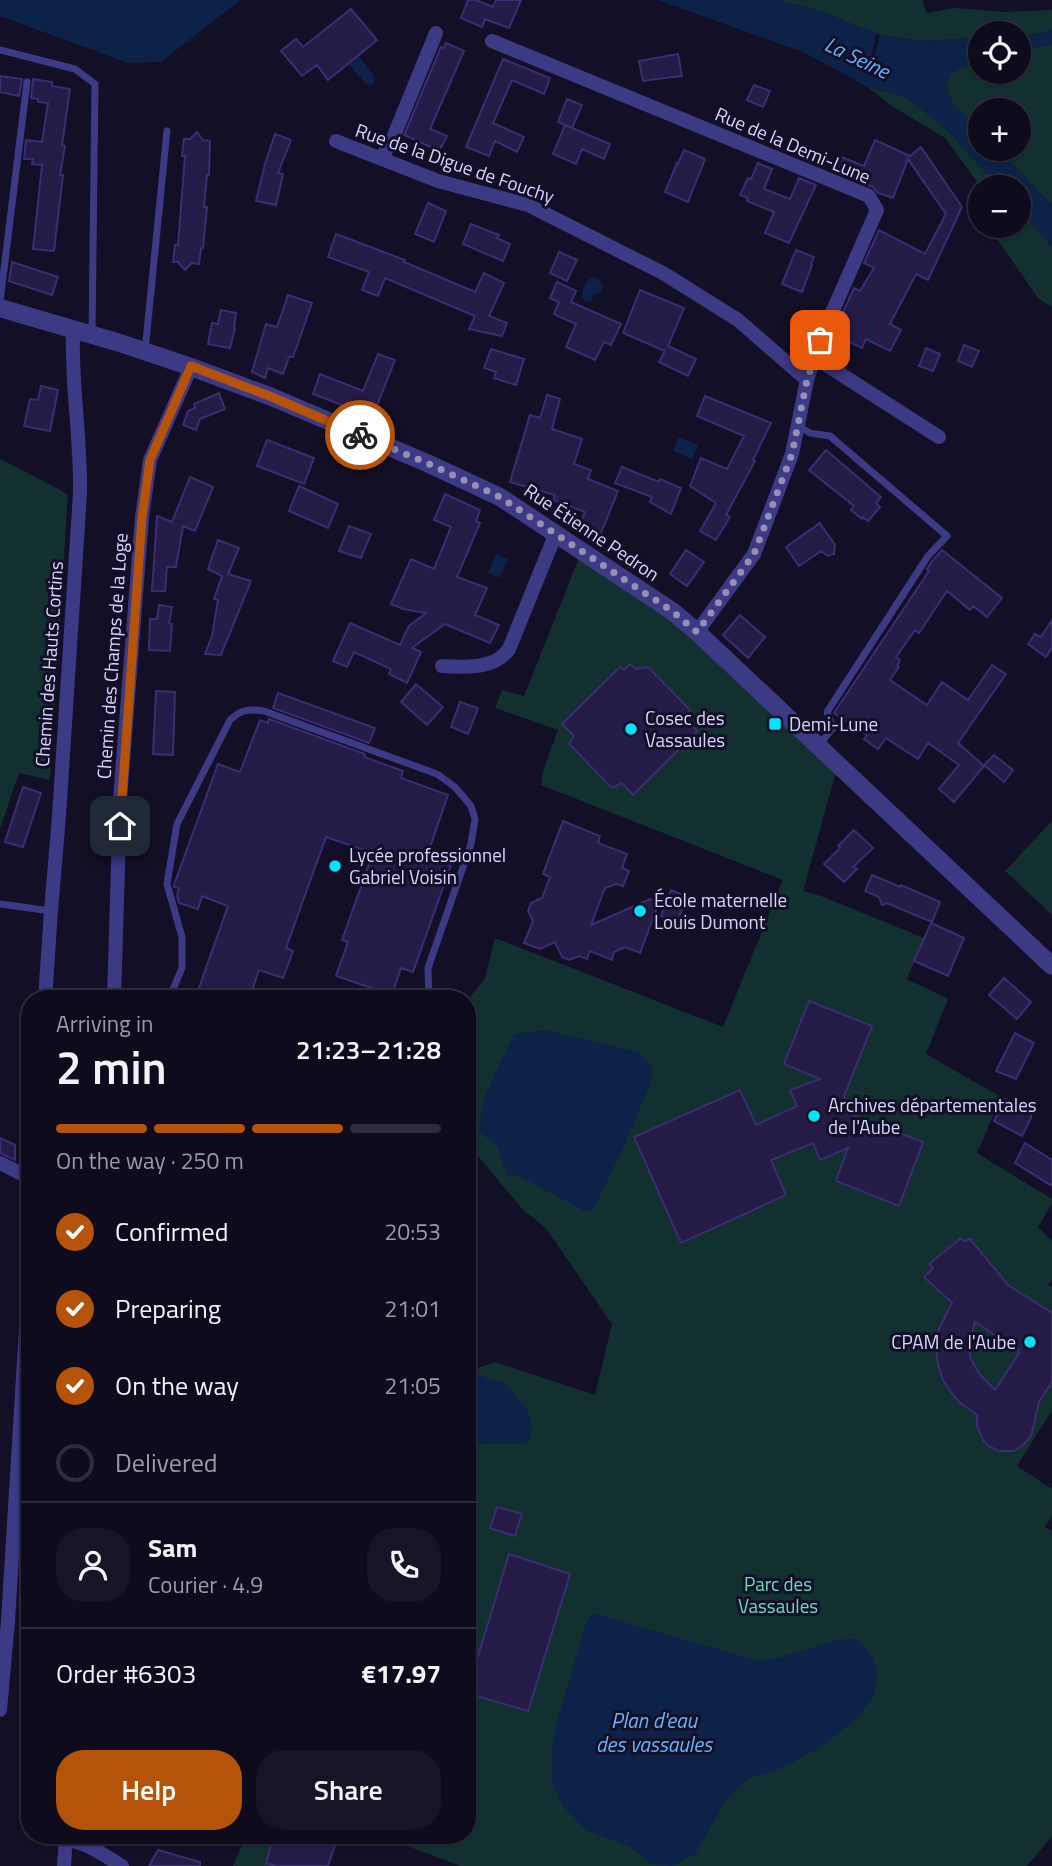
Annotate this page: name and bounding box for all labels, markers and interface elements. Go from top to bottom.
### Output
map controls [968,21,1031,238]
button: locate [968,21,1031,84]
water label: La Seine [820,28,896,87]
button: + [968,98,1031,161]
street label: Rue de la Demi-Lune [711,99,876,190]
street label: Rue de la Digue de Fouchy [352,115,559,210]
button: − [968,175,1031,238]
pin [790,310,850,370]
icon: bag [801,321,839,359]
courier [325,400,395,470]
icon: bike [341,416,379,454]
street label: Rue Étienne Pedron [519,475,666,588]
street label: Chemin des Champs de la Loge [88,532,135,780]
street label: Chemin des Hauts Cortins [27,560,70,768]
place label: Cosec des Vassaules [645,703,725,754]
place label: Demi-Lune [789,709,878,738]
marker: Demi-Lune [767,716,783,732]
marker: Cosec des Vassaules [623,721,639,737]
pin [90,796,150,856]
icon: home [101,807,139,845]
place label: Lycée professionnel Gabriel Voisin [349,840,506,891]
marker: Lycée professionnel Gabriel Voisin [327,858,343,874]
place label: École maternelle Louis Dumont [654,885,787,936]
marker: École maternelle Louis Dumont [632,903,648,919]
text: Arriving in [56,1006,153,1041]
text: 21:23–21:28 [296,1030,441,1069]
text: 2 min [56,1032,167,1102]
place label: Archives départementales de l'Aube [828,1090,1037,1141]
marker: Archives départementales de l'Aube [806,1108,822,1124]
text: On the way · 250 m [56,1143,244,1178]
text: Confirmed [115,1212,229,1251]
icon: check [56,1213,94,1251]
text: 20:53 [384,1214,441,1249]
text: Preparing [115,1289,221,1328]
icon: check [56,1290,94,1328]
text: 21:01 [384,1291,441,1326]
place label: CPAM de l'Aube [891,1327,1016,1356]
marker: CPAM de l'Aube [1022,1334,1038,1350]
text: On the way [115,1366,239,1405]
icon: check [56,1367,94,1405]
text: 21:05 [384,1368,441,1403]
text: Delivered [115,1443,218,1482]
button: person [56,1528,130,1602]
text: Sam [148,1528,197,1567]
button: phone [367,1528,441,1602]
text: Courier · 4.9 [148,1567,263,1602]
park label: Parc des Vassaules [738,1569,818,1620]
text: Order #6303 [56,1654,196,1693]
text: €17.97 [362,1654,441,1693]
water label: Plan d'eau des vassaules [596,1704,714,1760]
button: Help [56,1750,242,1830]
button: Share [256,1750,441,1830]

